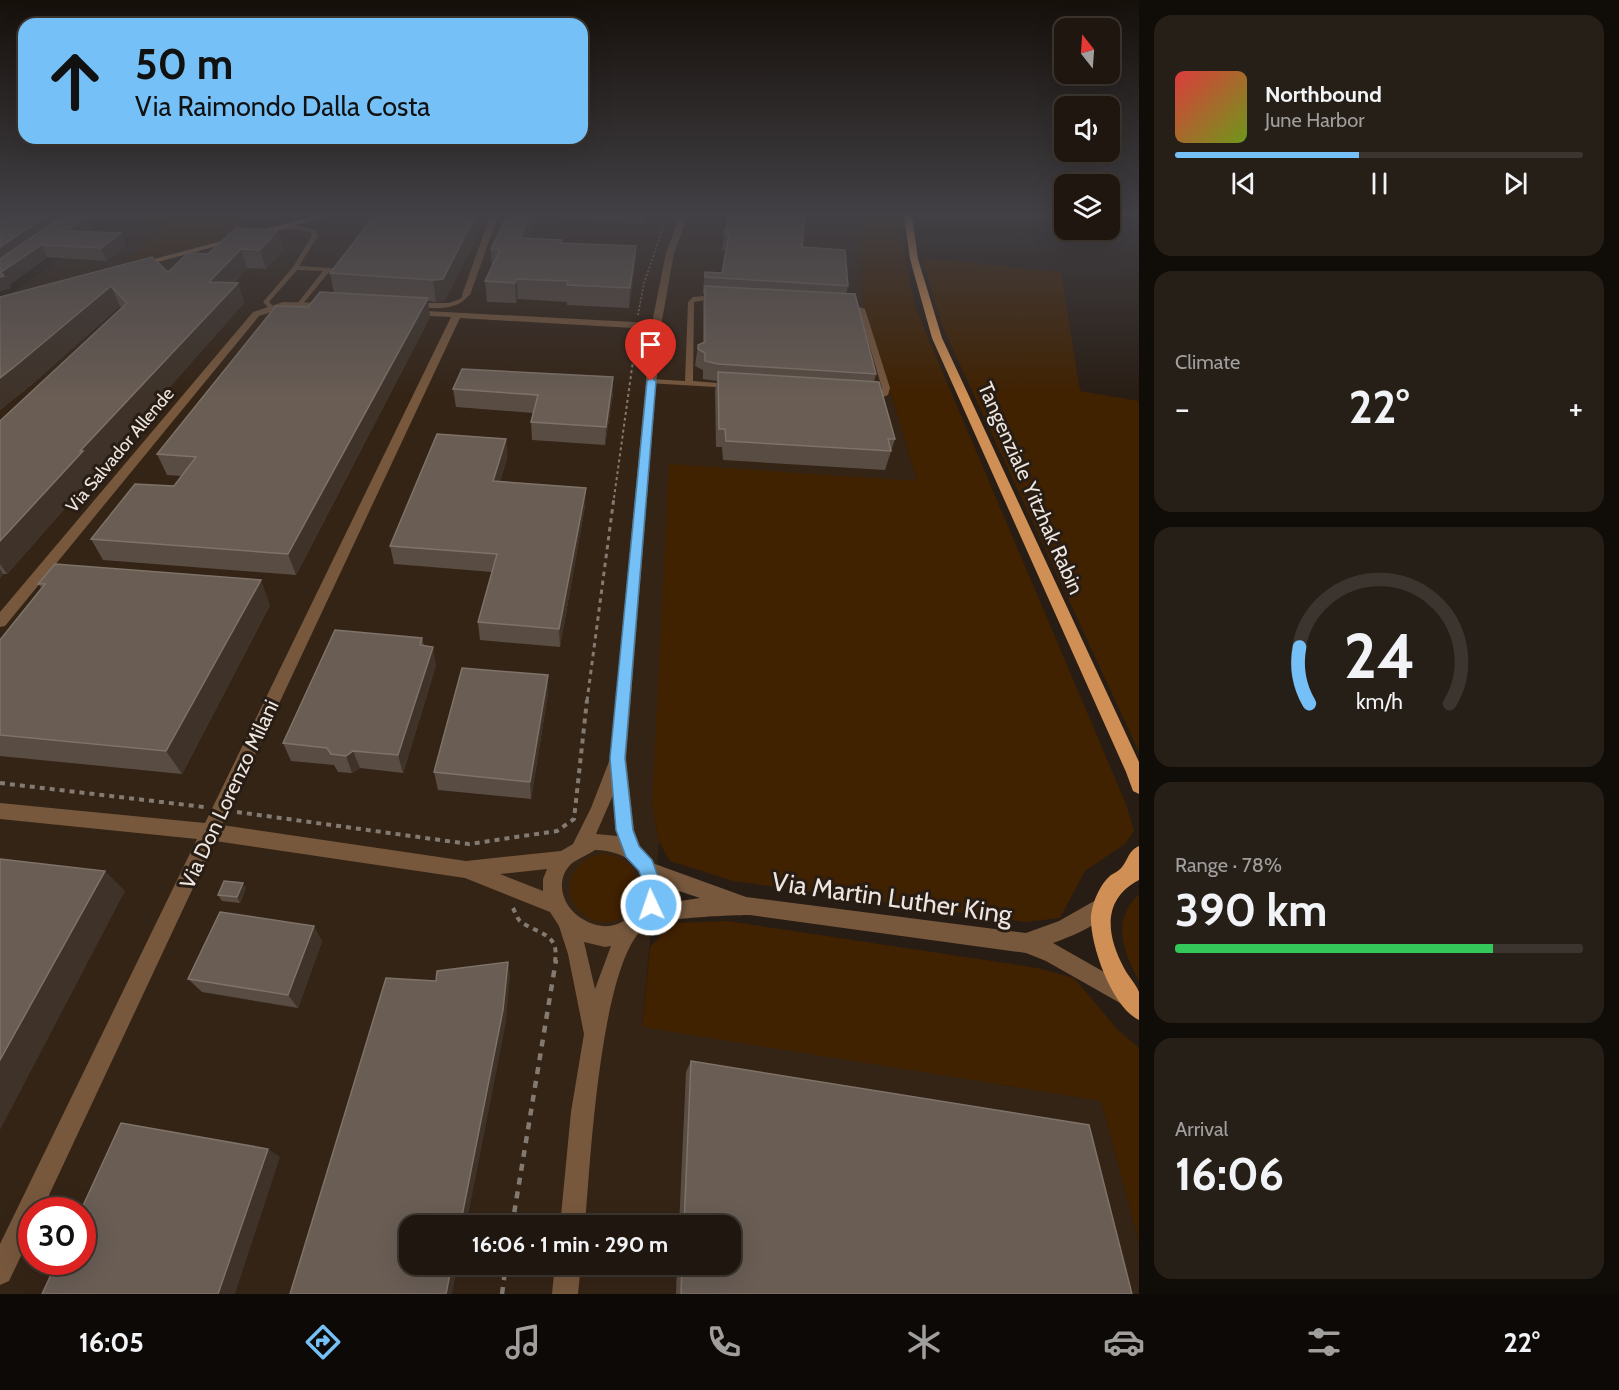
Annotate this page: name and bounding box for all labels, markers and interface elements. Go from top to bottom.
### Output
north arrow [1054,18,1120,84]
map controls [1054,18,1120,240]
text: 50 m [135,38,233,90]
icon: ahead [36,42,114,120]
text: Northbound [1265,81,1382,108]
text: Via Raimondo Dalla Costa [135,90,430,123]
button: sound [1054,96,1120,162]
text: June Harbor [1265,108,1365,132]
icon: previous [1227,167,1260,200]
icon: pause [1363,167,1396,200]
icon: next [1499,167,1532,200]
button: layers [1054,174,1120,240]
pin [625,319,676,381]
icon: arrive [634,328,667,361]
text: Climate [1175,350,1240,374]
street label: Tangenziale Yitzhak Rabin [973,378,1089,598]
text: 22° [1349,380,1409,434]
street label: Via Salvador Allende [61,383,179,517]
text: − [1175,388,1190,428]
text: + [1568,388,1583,428]
text: 24 [1343,618,1415,694]
text: km/h [1356,688,1402,714]
street label: Via Don Lorenzo Milani [174,696,284,892]
text: Range · 78% [1175,853,1282,877]
street label: Via Martin Luther King [770,865,1015,931]
position arrow [619,873,683,937]
text: 390 km [1175,883,1327,937]
text: Arrival [1175,1117,1228,1141]
text: 16:06 [1175,1147,1284,1201]
speed limit sign: 30 [18,1197,96,1275]
text: 16:06 · 1 min · 290 m [472,1231,668,1258]
icon: directions [302,1321,344,1363]
icon: music [502,1321,544,1363]
icon: phone [703,1321,745,1363]
icon: climate [903,1321,945,1363]
icon: car [1103,1321,1145,1363]
icon: filters [1303,1321,1345,1363]
text: 16:05 [79,1326,144,1359]
text: 22° [1503,1326,1540,1359]

